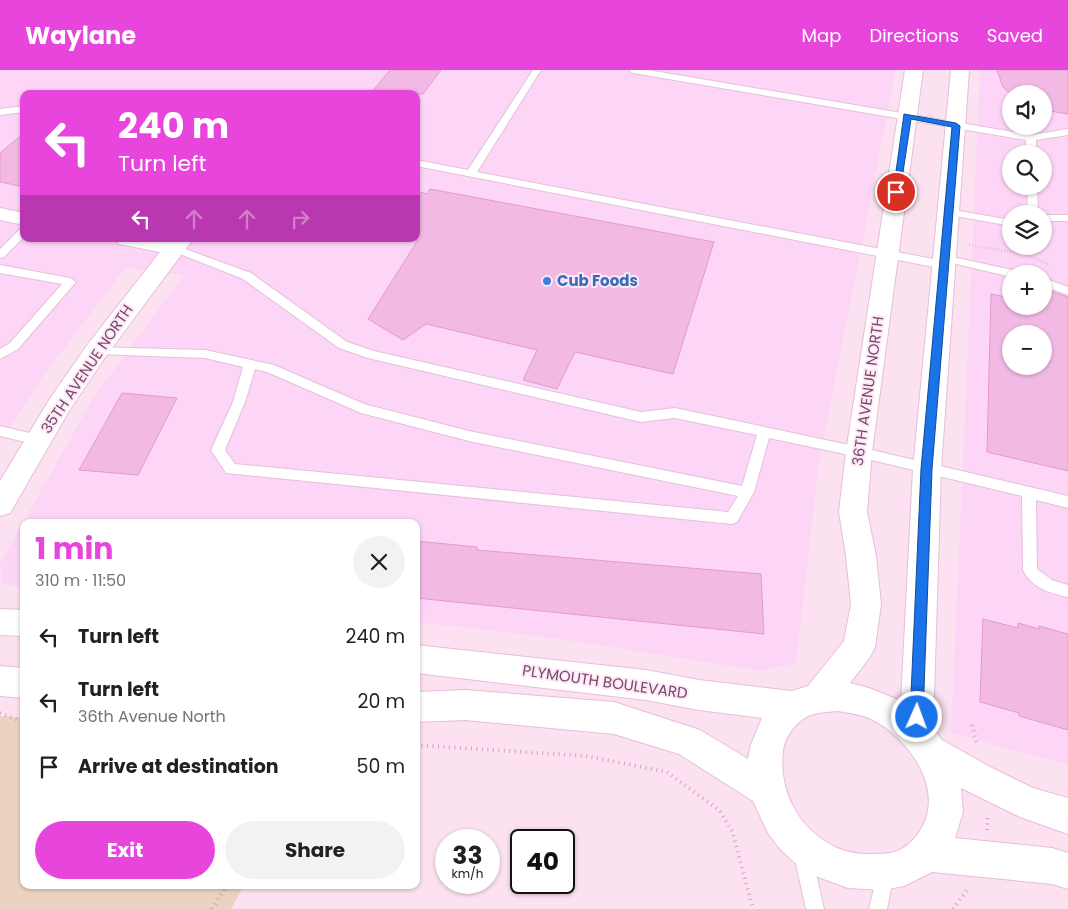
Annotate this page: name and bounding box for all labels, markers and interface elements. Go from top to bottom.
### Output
text: Waylane [25,19,136,52]
text: Map [802,23,841,48]
text: Directions [869,23,959,48]
text: Saved [987,23,1043,48]
map controls [1002,85,1052,375]
button: sound [1002,85,1052,135]
text: 240 m [118,101,229,150]
icon: left [35,110,100,175]
button: search [1002,145,1052,195]
text: Turn left [118,148,206,179]
pin [875,171,917,213]
icon: arrive [882,178,910,206]
icon: left [127,205,155,233]
icon: ahead [180,205,208,233]
icon: ahead [233,205,261,233]
icon: right [286,205,314,233]
button: layers [1002,205,1052,255]
button: + [1002,265,1052,315]
place label: Cub Foods [557,270,638,291]
marker: Cub Foods [541,275,553,287]
street label: 35TH AVENUE NORTH [36,300,138,437]
street label: 36TH AVENUE NORTH [847,315,888,467]
button: − [1002,325,1052,375]
text: 1 min [35,527,113,570]
button: close [353,536,405,588]
text: 310 m · 11:50 [35,569,126,592]
icon: left [35,623,63,651]
text: Turn left [78,623,159,650]
text: 240 m [346,623,405,650]
street label: PLYMOUTH BOULEVARD [521,660,689,703]
text: Turn left [78,676,159,703]
icon: left [35,688,63,716]
text: 20 m [357,688,405,715]
position arrow [890,690,942,742]
text: 36th Avenue North [78,705,226,728]
icon: arrive [35,753,63,781]
text: Arrive at destination [78,753,279,780]
text: 50 m [356,753,405,780]
button: Exit [35,821,215,879]
button: Share [225,821,405,879]
speed limit sign: 40 [510,829,575,894]
text: 33 [452,838,483,873]
text: km/h [452,865,483,882]

